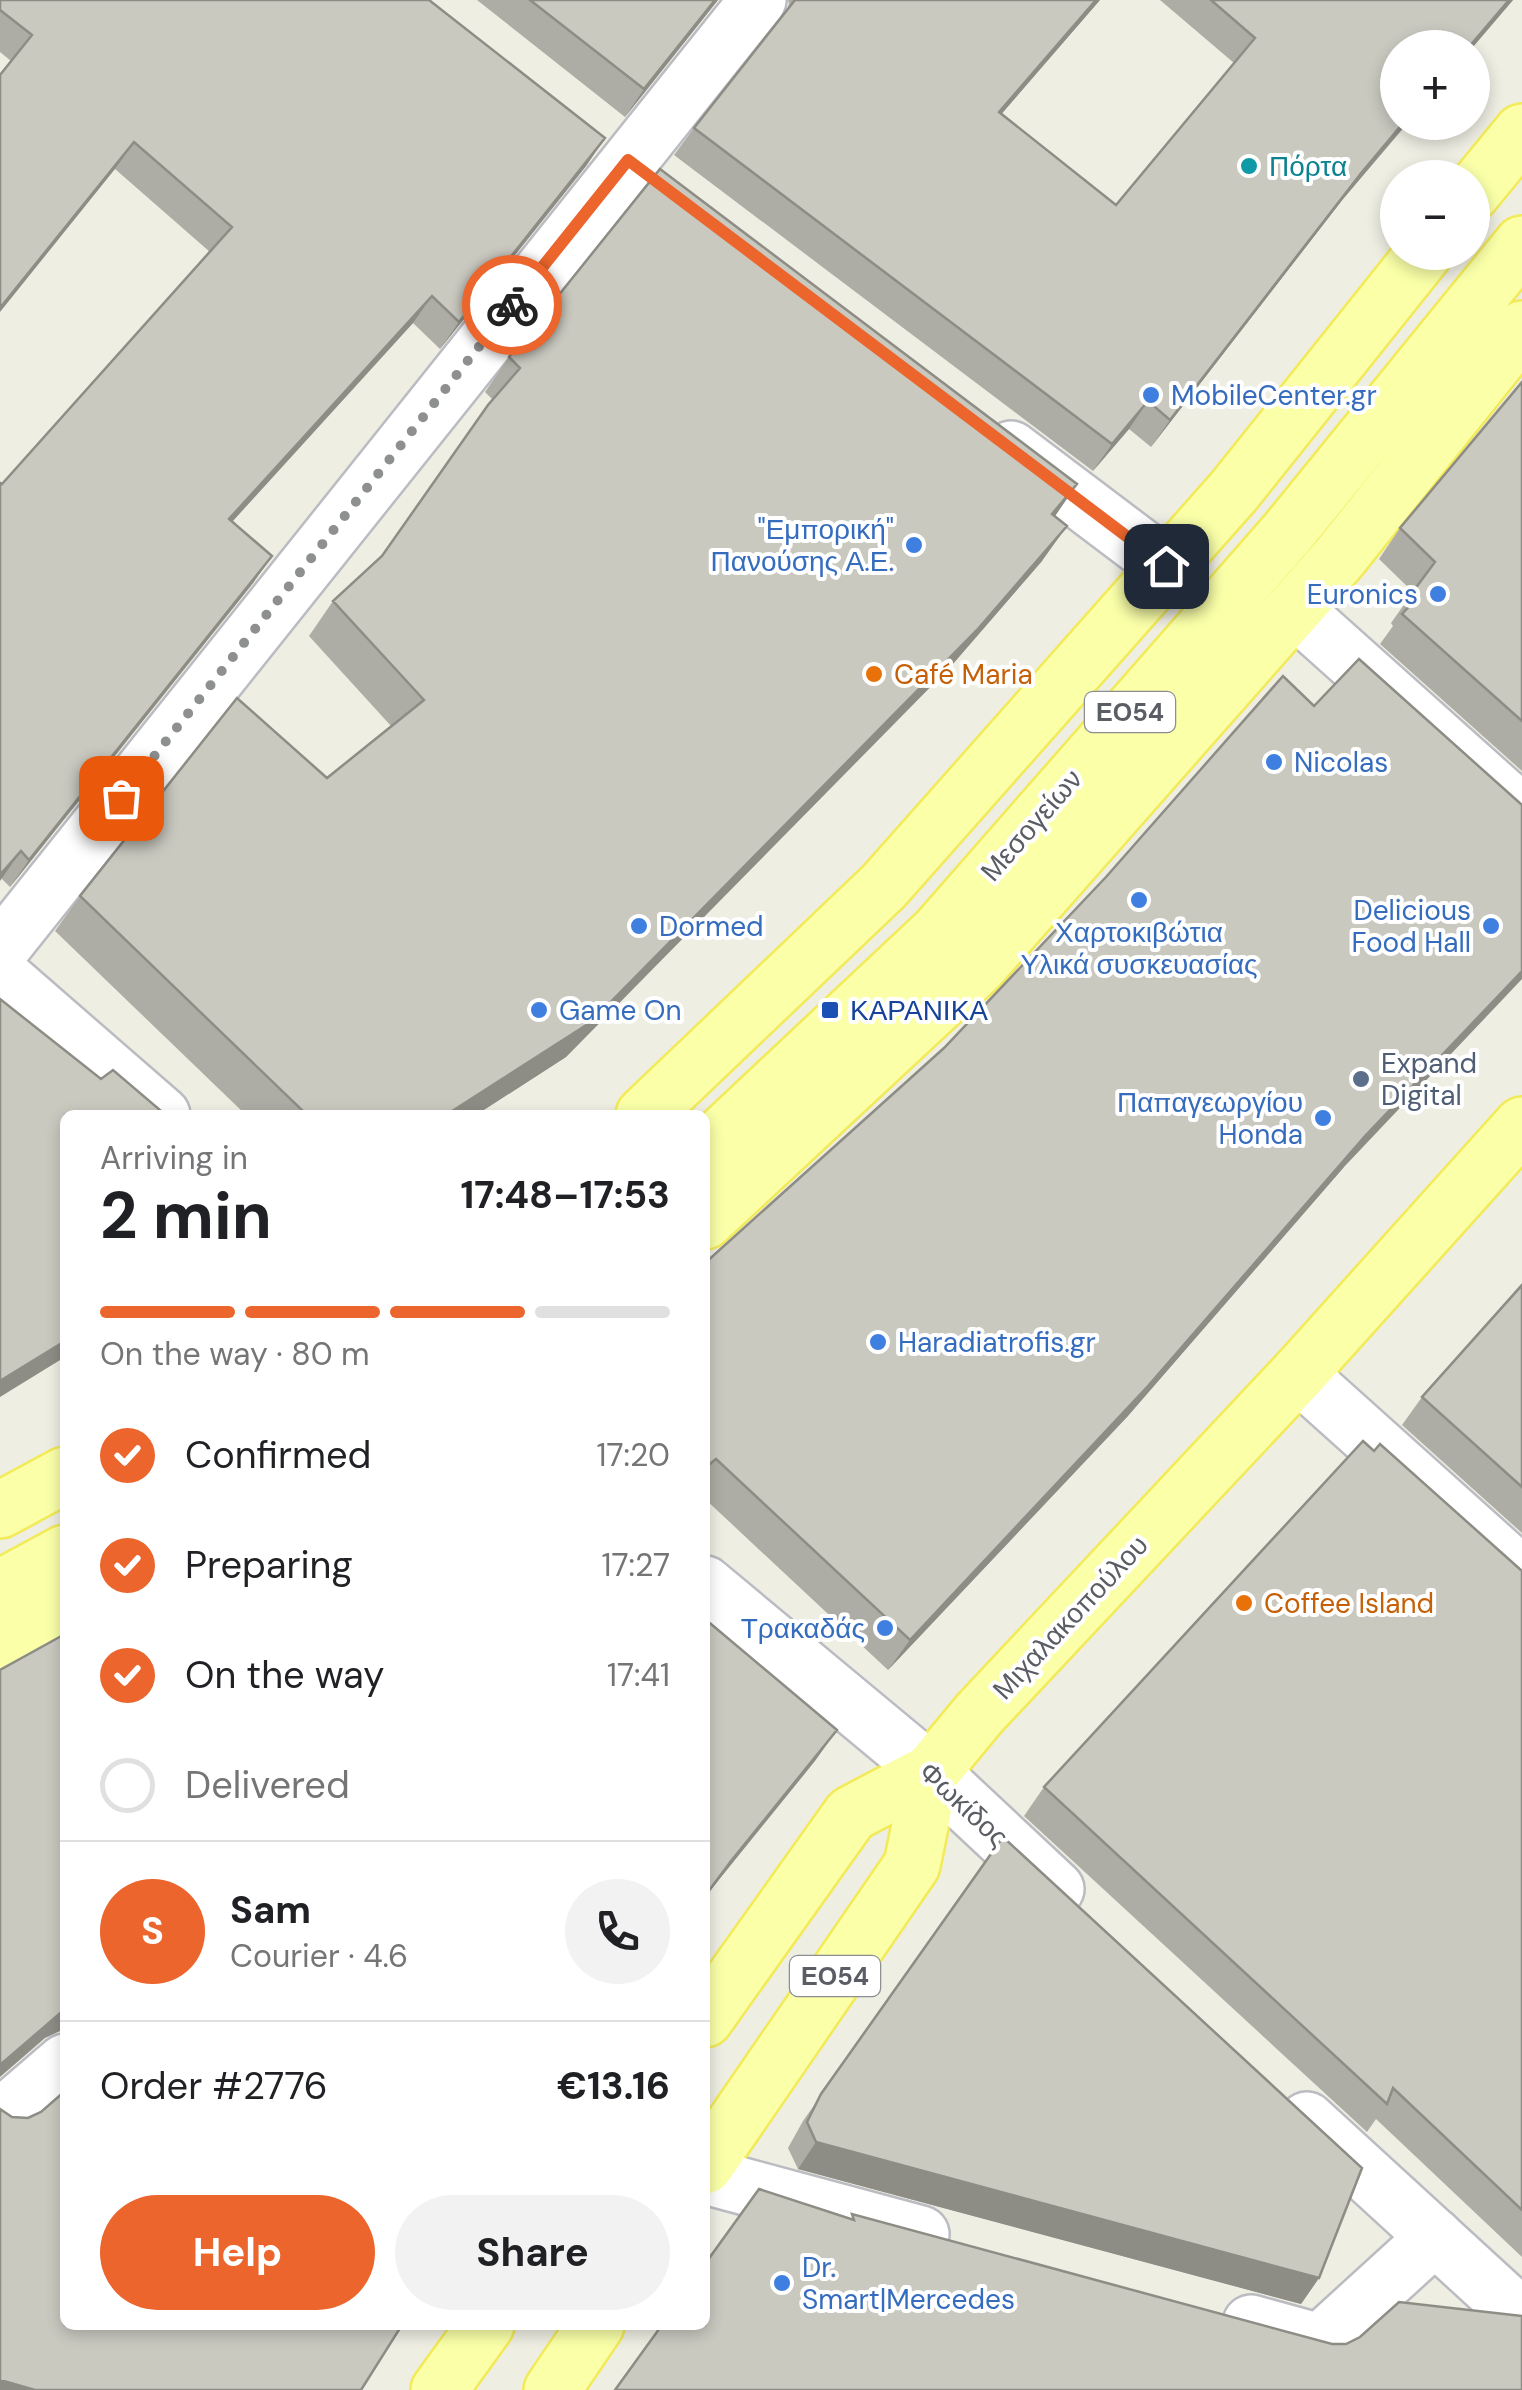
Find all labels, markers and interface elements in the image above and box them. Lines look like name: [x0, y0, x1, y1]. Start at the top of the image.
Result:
map controls: [1380, 30, 1490, 270]
button: +: [1380, 30, 1490, 140]
place label: Πόρτα: [1269, 148, 1347, 185]
marker: Πόρτα: [1238, 155, 1260, 177]
button: −: [1380, 160, 1490, 270]
courier: [462, 255, 562, 355]
icon: bike: [485, 278, 540, 333]
place label: MobileCenter.gr: [1171, 377, 1377, 414]
marker: MobileCenter.gr: [1140, 384, 1162, 406]
place label: "Εμπορική" Πανούσης Α.Ε.: [710, 511, 894, 580]
pin: [1124, 524, 1209, 609]
marker: "Εμπορική" Πανούσης Α.Ε.: [903, 534, 925, 556]
icon: home: [1139, 539, 1194, 594]
place label: Euronics: [1307, 576, 1418, 613]
marker: Euronics: [1427, 583, 1449, 605]
place label: Café Maria: [894, 656, 1033, 693]
marker: Café Maria: [863, 663, 885, 685]
road number: ΕΟ54: [1085, 692, 1175, 732]
place label: Nicolas: [1294, 744, 1388, 781]
marker: Nicolas: [1263, 751, 1285, 773]
pin: [79, 756, 164, 841]
street label: Μεσογείων: [972, 761, 1090, 889]
icon: bag: [94, 771, 149, 826]
marker: Χαρτοκιβώτια Υλικά συσκευασίας: [1128, 889, 1150, 911]
place label: Delicious Food Hall: [1352, 892, 1471, 961]
place label: Dormed: [659, 908, 764, 945]
place label: Χαρτοκιβώτια Υλικά συσκευασίας: [1020, 914, 1258, 983]
marker: Dormed: [628, 915, 650, 937]
marker: Delicious Food Hall: [1480, 915, 1502, 937]
place label: Game On: [559, 992, 682, 1029]
place label: ΚΑΡΑΝΙΚΑ: [850, 992, 988, 1029]
marker: Game On: [528, 999, 550, 1021]
marker: ΚΑΡΑΝΙΚΑ: [819, 999, 841, 1021]
place label: Expand Digital: [1381, 1045, 1477, 1114]
marker: Expand Digital: [1350, 1068, 1372, 1090]
place label: Παπαγεωργίου Honda: [1117, 1084, 1303, 1153]
marker: Παπαγεωργίου Honda: [1312, 1107, 1334, 1129]
text: Arriving in: [100, 1137, 248, 1179]
text: 17:48–17:53: [460, 1170, 670, 1220]
text: 2 min: [100, 1174, 272, 1258]
place label: Haradiatrofis.gr: [898, 1324, 1096, 1361]
marker: Haradiatrofis.gr: [867, 1331, 889, 1353]
text: On the way · 80 m: [100, 1333, 370, 1375]
icon: check: [100, 1428, 155, 1483]
text: Confirmed: [185, 1430, 371, 1480]
text: 17:20: [596, 1434, 670, 1476]
street label: Μιχαλακοπούλου: [985, 1527, 1156, 1708]
icon: check: [100, 1538, 155, 1593]
text: Preparing: [185, 1540, 353, 1590]
text: 17:27: [601, 1544, 670, 1586]
place label: Coffee Island: [1264, 1585, 1434, 1622]
marker: Coffee Island: [1233, 1592, 1255, 1614]
place label: Τρακαδάς: [741, 1610, 865, 1647]
marker: Τρακαδάς: [874, 1617, 896, 1639]
icon: check: [100, 1648, 155, 1703]
text: On the way: [185, 1650, 384, 1700]
text: 17:41: [607, 1654, 670, 1696]
street label: Φωκίδος: [911, 1754, 1016, 1855]
text: Delivered: [185, 1760, 350, 1810]
button: phone: [565, 1879, 670, 1984]
text: Sam: [230, 1885, 311, 1935]
text: S: [141, 1906, 164, 1956]
text: Courier · 4.6: [230, 1935, 408, 1977]
road number: ΕΟ54: [790, 1956, 880, 1996]
text: Order #2776: [100, 2061, 328, 2111]
text: €13.16: [557, 2061, 670, 2111]
button: Help: [100, 2195, 375, 2310]
button: Share: [395, 2195, 670, 2310]
place label: Dr. Smart|Mercedes: [802, 2249, 1015, 2318]
marker: Dr. Smart|Mercedes: [771, 2272, 793, 2294]

